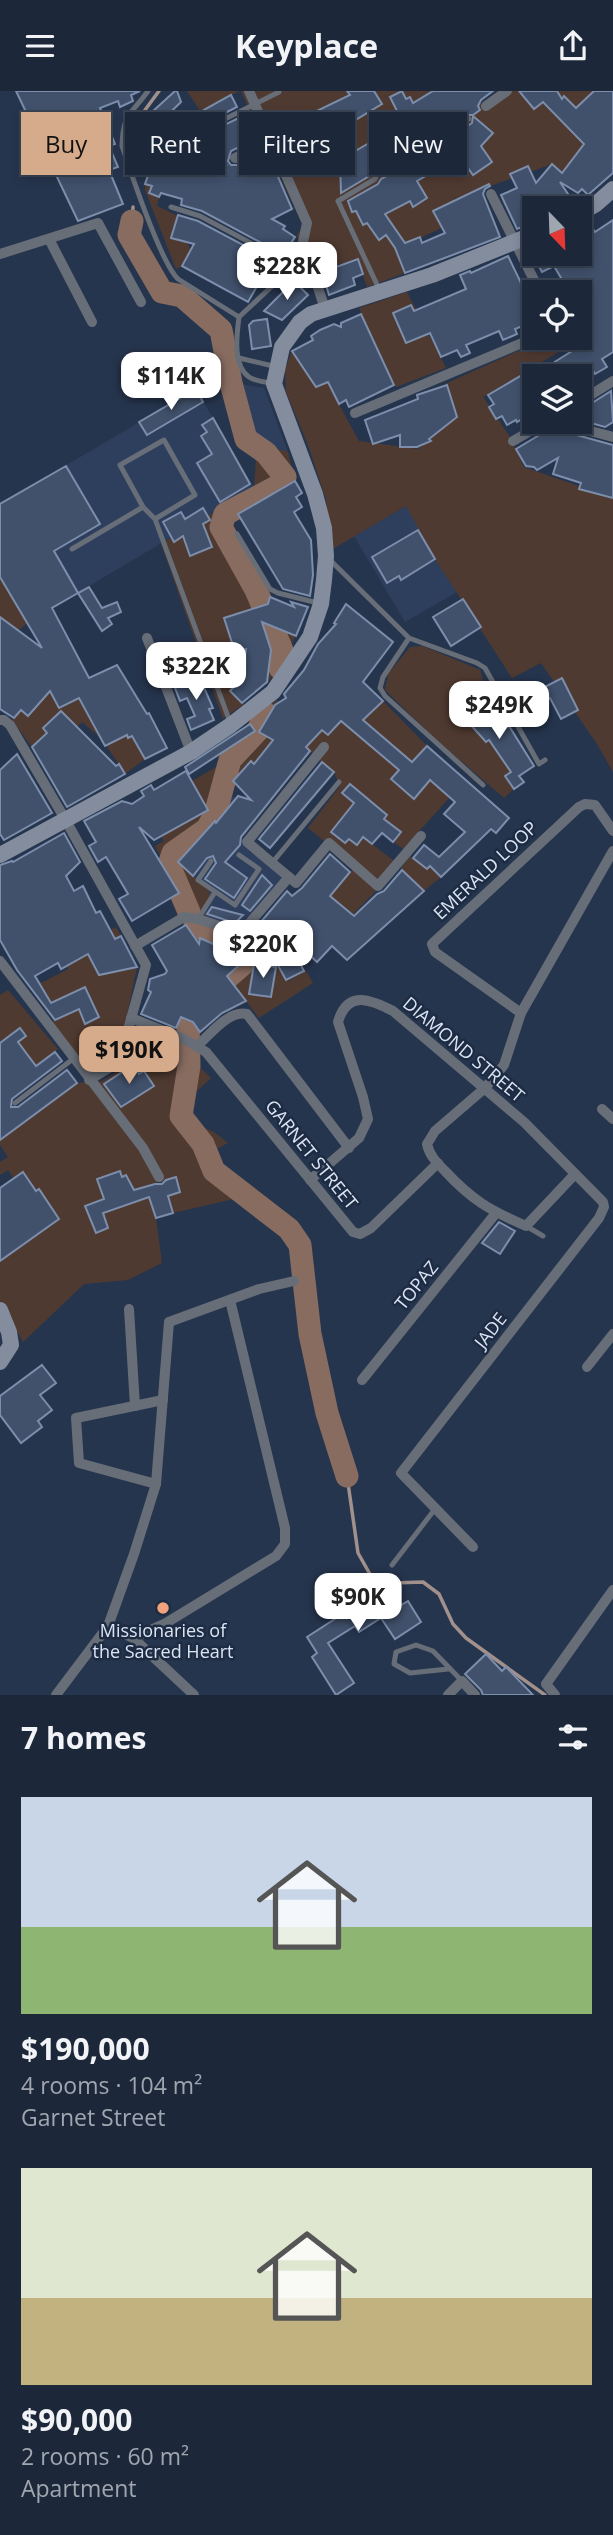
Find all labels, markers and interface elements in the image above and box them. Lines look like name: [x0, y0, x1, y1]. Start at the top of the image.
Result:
text: Keyplace: [235, 24, 378, 67]
icon: menu: [21, 27, 59, 65]
icon: share: [554, 27, 592, 65]
chip: Buy: [21, 112, 111, 175]
chip: Rent: [125, 112, 225, 175]
chip: Filters: [239, 112, 355, 175]
chip: New: [369, 112, 467, 175]
north arrow: [522, 196, 592, 266]
map controls: [522, 196, 592, 434]
pin: $228K: [238, 243, 336, 302]
text: $228K: [253, 249, 321, 281]
button: locate: [522, 280, 592, 350]
pin: $114K: [122, 353, 220, 412]
text: $114K: [137, 359, 205, 391]
button: layers: [522, 364, 592, 434]
pin: $322K: [147, 643, 245, 702]
text: $322K: [162, 649, 230, 681]
pin: $249K: [450, 681, 548, 741]
text: $249K: [465, 688, 533, 720]
street label: EMERALD LOOP: [428, 816, 542, 924]
pin: $220K: [214, 921, 312, 980]
text: $220K: [229, 927, 297, 959]
street label: DIAMOND STREET: [398, 991, 530, 1107]
pin: $190K: [80, 1027, 178, 1086]
text: $190K: [95, 1033, 163, 1065]
street label: GARNET STREET: [260, 1094, 364, 1214]
street label: TOPAZ: [389, 1256, 443, 1314]
street label: JADE: [467, 1307, 512, 1354]
pin: $90K: [317, 1573, 399, 1633]
text: $90K: [331, 1580, 385, 1612]
marker: Missionaries of the Sacred Heart: [155, 1600, 171, 1616]
place label: Missionaries of the Sacred Heart: [92, 1618, 234, 1663]
text: 7 homes: [21, 1717, 146, 1758]
icon: filters: [554, 1718, 592, 1756]
icon: home: [244, 1842, 370, 1968]
text: $190,000: [21, 2028, 150, 2069]
text: 4 rooms · 104 m²: [21, 2069, 202, 2101]
text: Garnet Street: [21, 2101, 165, 2133]
icon: home: [244, 2213, 370, 2339]
text: $90,000: [21, 2399, 132, 2440]
text: 2 rooms · 60 m²: [21, 2440, 189, 2472]
text: Apartment: [21, 2472, 137, 2504]

